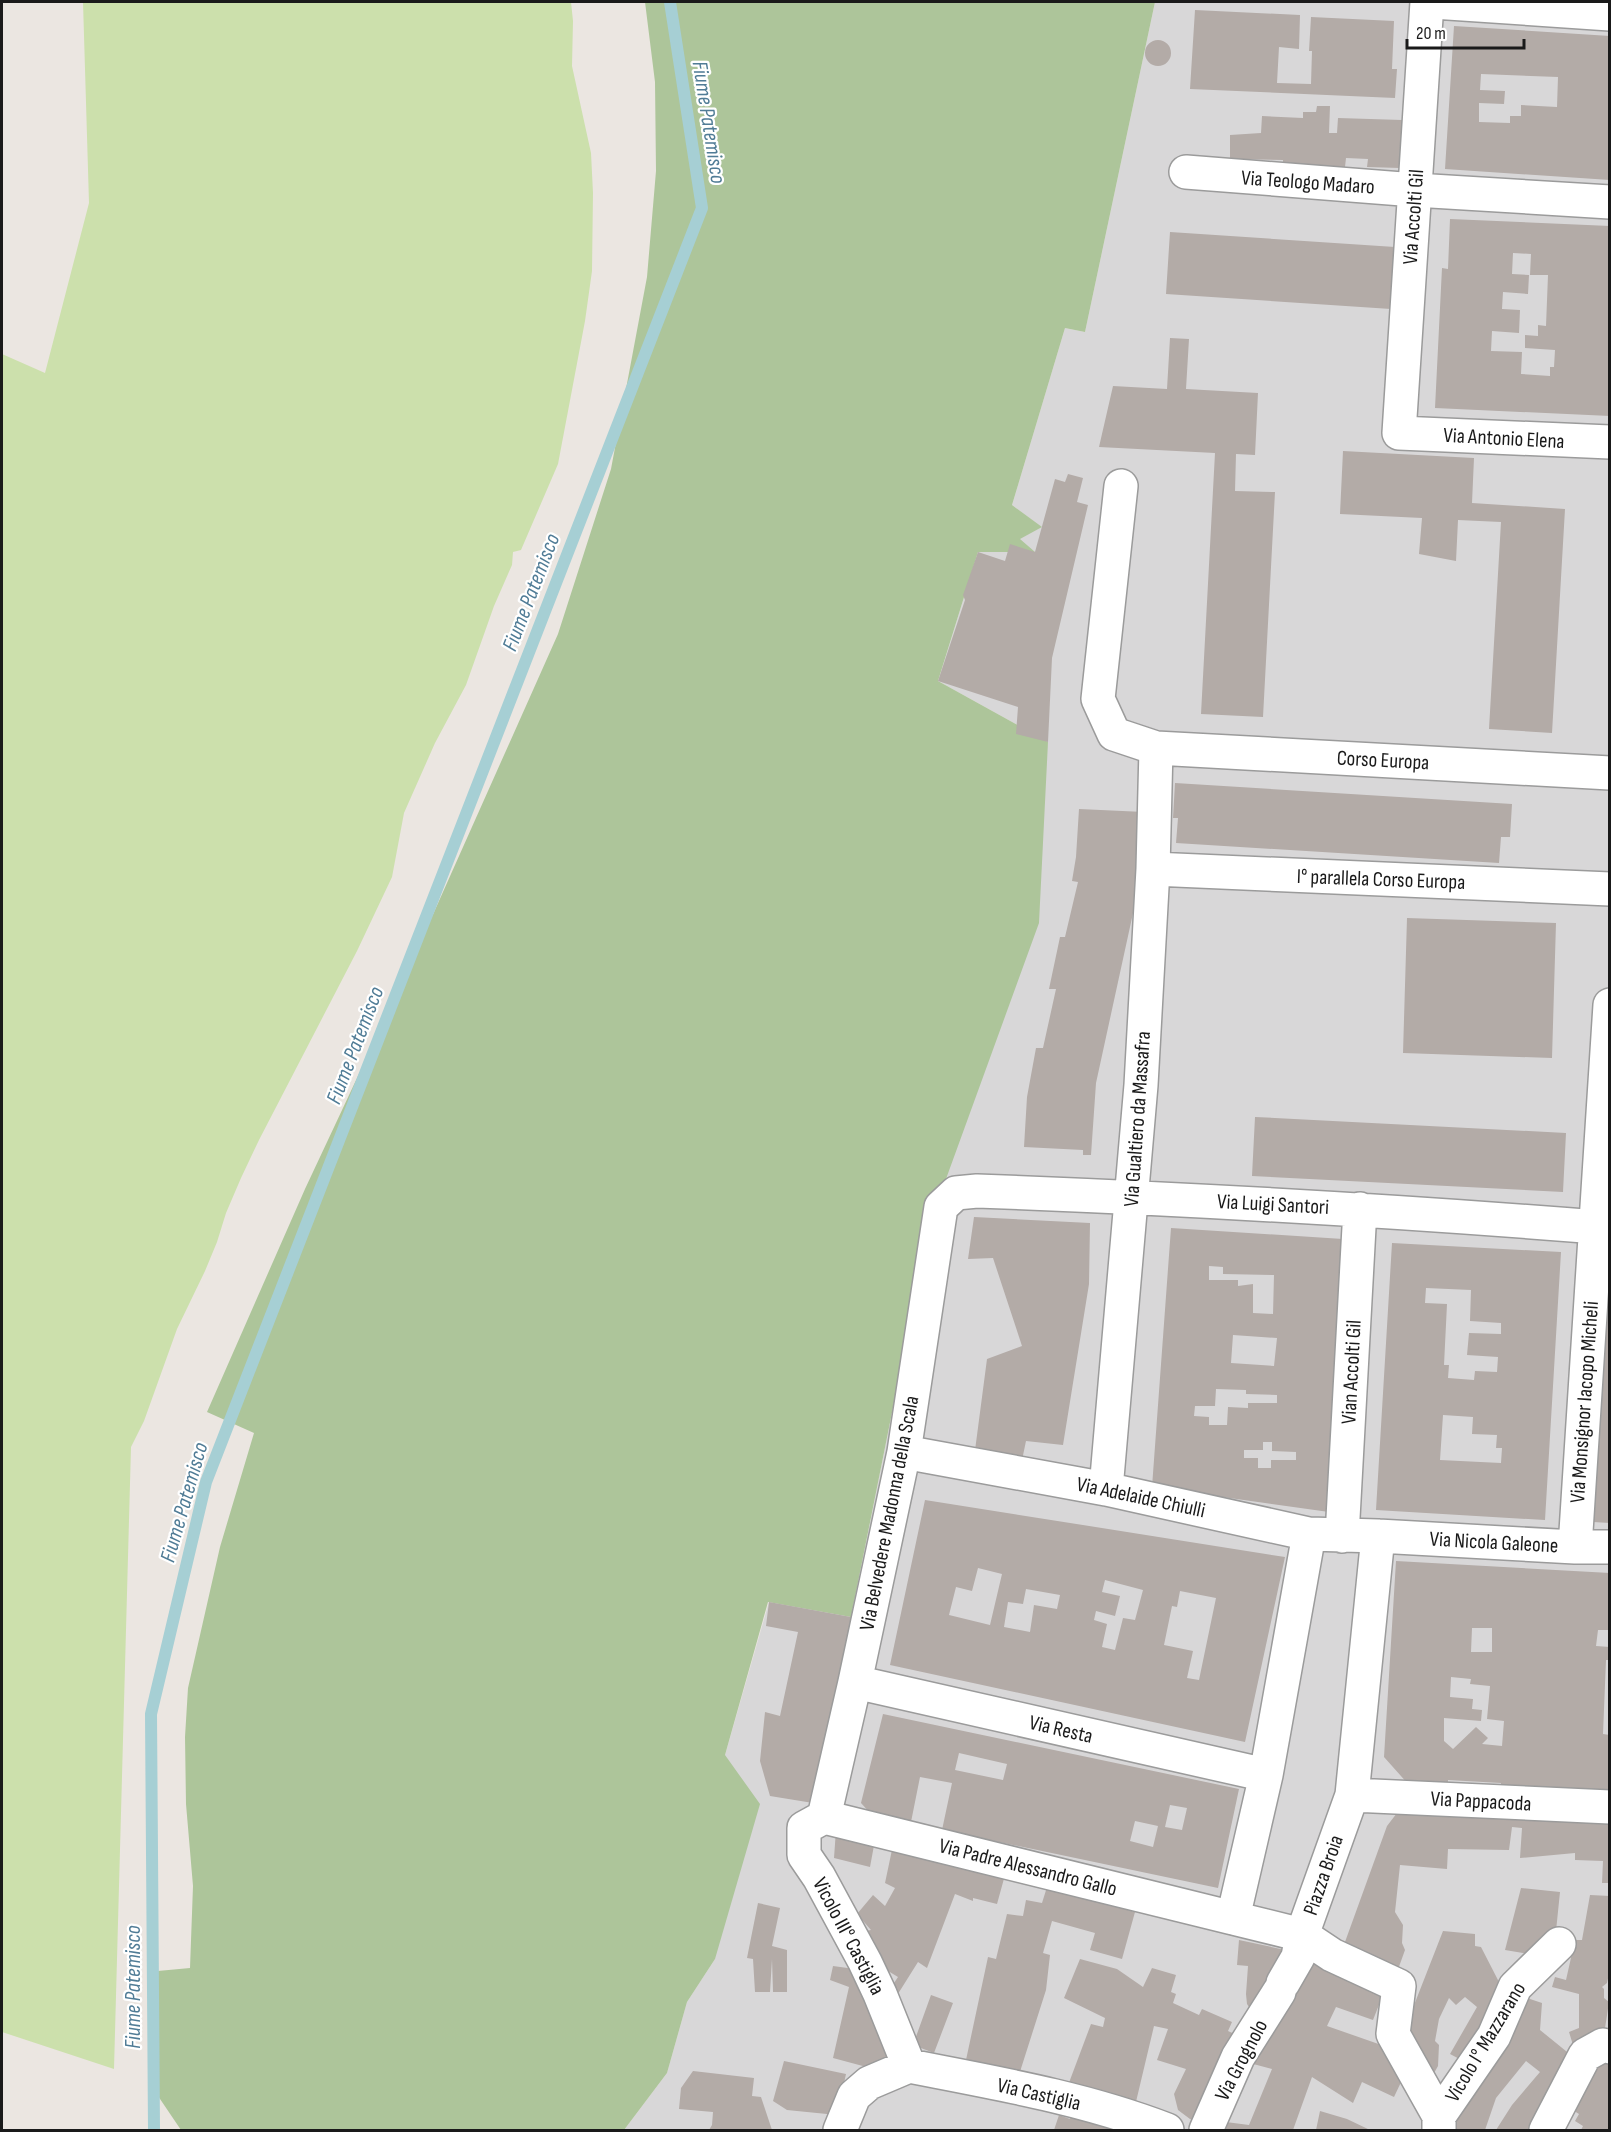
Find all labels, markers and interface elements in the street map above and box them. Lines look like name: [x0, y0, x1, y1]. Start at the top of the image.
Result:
scale bar: [1407, 12, 1524, 50]
text: 20 m: [1416, 23, 1446, 44]
water label: Fiume Patemisco: [686, 59, 732, 185]
street label: Via Teologo Madaro: [1240, 165, 1376, 200]
street label: Via Accolti Gil: [1398, 169, 1429, 265]
street label: Via Antonio Elena: [1443, 423, 1565, 454]
water label: Fiume Patemisco: [497, 530, 566, 655]
street label: Corso Europa: [1336, 746, 1430, 775]
street label: I° parallela Corso Europa: [1296, 864, 1466, 895]
water label: Fiume Patemisco: [321, 983, 390, 1108]
street label: Via Gualtiero da Massafra: [1119, 1030, 1156, 1208]
street label: Via Luigi Santori: [1216, 1189, 1330, 1220]
street label: Via Monsignor Iacopo Micheli: [1565, 1300, 1604, 1504]
street label: Vian Accolti Gil: [1336, 1319, 1367, 1425]
street label: Via Belvedere Madonna della Scala: [854, 1394, 925, 1633]
water label: Fiume Patemisco: [154, 1439, 214, 1565]
street label: Via Adelaide Chiulli: [1074, 1472, 1208, 1523]
street label: Via Nicola Galeone: [1429, 1527, 1559, 1558]
street label: Via Resta: [1027, 1710, 1095, 1749]
street label: Via Pappacoda: [1430, 1786, 1532, 1817]
street label: Piazza Broia: [1298, 1832, 1349, 1919]
street label: Via Padre Alessandro Gallo: [936, 1833, 1120, 1902]
street label: Vicolo III° Castiglia: [807, 1873, 890, 1999]
water label: Fiume Patemisco: [120, 1925, 147, 2049]
street label: Vicolo I° Mazzarano: [1440, 1978, 1531, 2107]
street label: Via Grognolo: [1210, 2015, 1273, 2105]
street label: Via Castiglia: [995, 2073, 1083, 2116]

